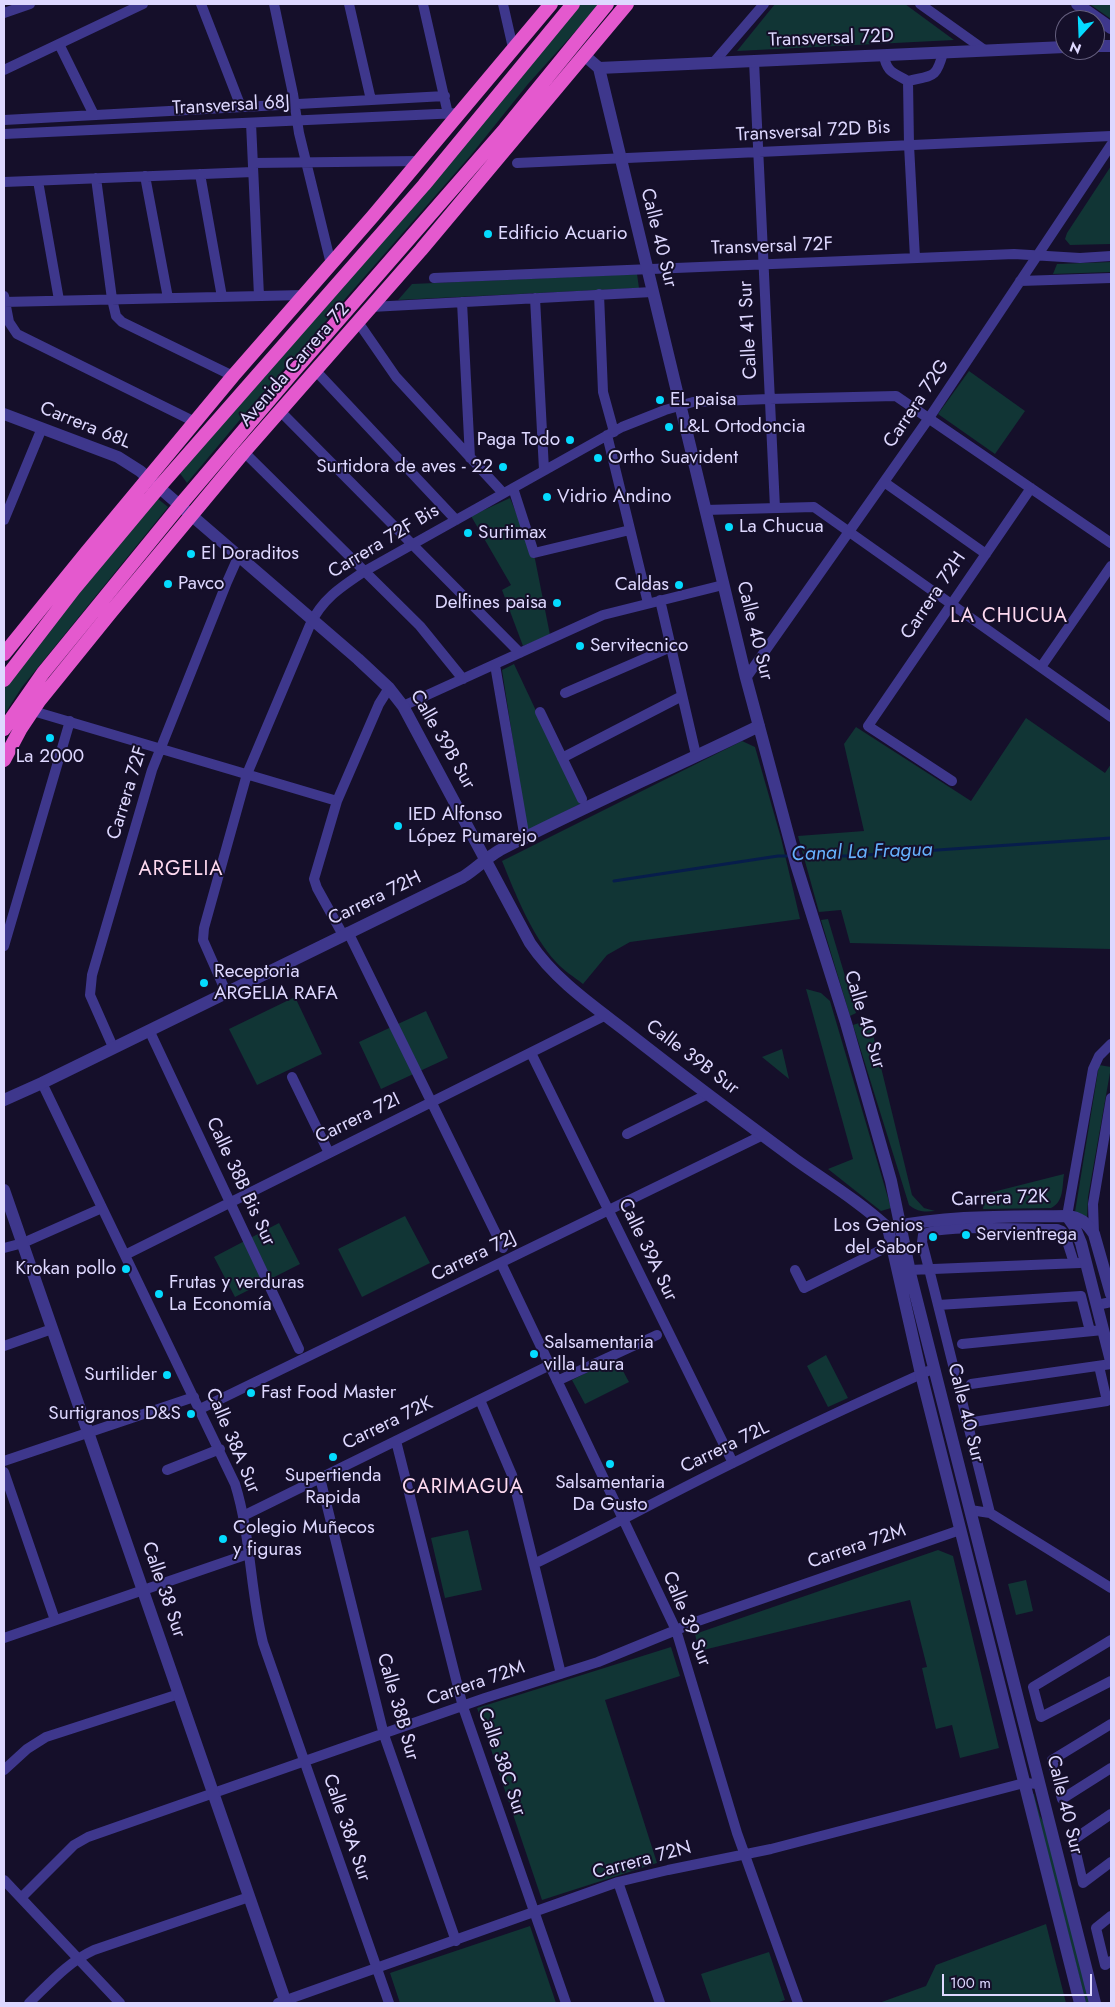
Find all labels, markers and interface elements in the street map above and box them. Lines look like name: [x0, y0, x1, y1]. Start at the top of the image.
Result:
north arrow: [1055, 10, 1105, 60]
street label: Transversal 72D: [768, 25, 894, 53]
text: N: [1067, 37, 1084, 59]
street label: Transversal 68J: [172, 92, 290, 120]
street label: Transversal 72D Bis: [735, 117, 891, 147]
street label: Calle 40 Sur: [635, 186, 681, 290]
place label: Edificio Acuario: [498, 223, 627, 245]
marker: Edificio Acuario: [482, 228, 494, 240]
street label: Transversal 72F: [711, 233, 833, 261]
street label: Calle 41 Sur: [735, 280, 763, 380]
street label: Avenida Carrera 72: [235, 298, 355, 432]
street label: Carrera 72G: [879, 356, 955, 452]
place label: EL paisa: [670, 389, 736, 411]
marker: EL paisa: [654, 394, 666, 406]
street label: Carrera 68L: [36, 397, 134, 455]
place label: L&L Ortodoncia: [679, 416, 805, 438]
marker: L&L Ortodoncia: [663, 421, 675, 433]
place label: Paga Todo: [477, 429, 560, 451]
marker: Paga Todo: [564, 434, 576, 446]
place label: Ortho Suavident: [608, 447, 738, 469]
marker: Ortho Suavident: [592, 452, 604, 464]
place label: Surtidora de aves - 22: [316, 456, 493, 478]
marker: Surtidora de aves - 22: [497, 461, 509, 473]
place label: Vidrio Andino: [557, 486, 671, 508]
marker: Vidrio Andino: [541, 491, 553, 503]
street label: Carrera 72F Bis: [324, 500, 444, 584]
place label: La Chucua: [739, 516, 824, 538]
marker: La Chucua: [723, 521, 735, 533]
place label: Surtimax: [478, 522, 546, 544]
marker: Surtimax: [462, 527, 474, 539]
place label: El Doraditos: [201, 543, 299, 565]
marker: El Doraditos: [185, 548, 197, 560]
street label: Carrera 72H: [896, 548, 972, 644]
place label: Pavco: [178, 573, 224, 595]
place label: Caldas: [615, 574, 669, 596]
marker: Pavco: [162, 578, 174, 590]
marker: Caldas: [673, 579, 685, 591]
street label: Calle 40 Sur: [731, 579, 777, 683]
place label: Delfines paisa: [435, 592, 547, 614]
marker: Delfines paisa: [551, 597, 563, 609]
district label: LA CHUCUA: [949, 605, 1069, 629]
place label: Servitecnico: [590, 635, 688, 657]
marker: Servitecnico: [574, 640, 586, 652]
street label: Calle 39B Sur: [404, 686, 480, 794]
marker: La 2000: [44, 732, 56, 744]
street label: Carrera 72F: [103, 744, 153, 842]
place label: La 2000: [16, 746, 84, 768]
place label: IED Alfonso López Pumarejo: [408, 804, 537, 848]
marker: IED Alfonso López Pumarejo: [392, 820, 404, 832]
water label: Canal La Fragua: [791, 839, 933, 867]
district label: ARGELIA: [138, 858, 224, 882]
street label: Carrera 72H: [325, 867, 425, 931]
place label: Receptoria ARGELIA RAFA: [214, 961, 338, 1005]
street label: Calle 40 Sur: [838, 968, 890, 1072]
marker: Receptoria ARGELIA RAFA: [198, 977, 210, 989]
street label: Calle 39B Sur: [641, 1016, 743, 1100]
street label: Carrera 72I: [312, 1089, 404, 1149]
street label: Calle 38B Bis Sur: [200, 1114, 280, 1250]
street label: Carrera 72K: [951, 1186, 1049, 1212]
street label: Calle 39A Sur: [612, 1195, 682, 1305]
place label: Los Genios del Sabor: [833, 1215, 923, 1259]
place label: Servientrega: [976, 1224, 1077, 1246]
street label: Carrera 72J: [428, 1227, 520, 1287]
marker: Servientrega: [960, 1229, 972, 1241]
marker: Los Genios del Sabor: [927, 1231, 939, 1243]
place label: Krokan pollo: [15, 1258, 116, 1280]
marker: Krokan pollo: [120, 1263, 132, 1275]
place label: Frutas y verduras La Economía: [169, 1272, 304, 1316]
marker: Frutas y verduras La Economía: [153, 1288, 165, 1300]
place label: Salsamentaria villa Laura: [544, 1332, 654, 1376]
marker: Salsamentaria villa Laura: [528, 1348, 540, 1360]
street label: Calle 40 Sur: [942, 1361, 988, 1465]
place label: Surtilider: [84, 1364, 157, 1386]
marker: Surtilider: [161, 1369, 173, 1381]
place label: Fast Food Master: [261, 1382, 396, 1404]
street label: Calle 38A Sur: [200, 1385, 264, 1497]
marker: Fast Food Master: [245, 1387, 257, 1399]
street label: Carrera 72K: [339, 1392, 437, 1456]
place label: Surtigranos D&S: [48, 1403, 181, 1425]
marker: Surtigranos D&S: [185, 1408, 197, 1420]
street label: Carrera 72L: [677, 1417, 773, 1479]
marker: Supertienda Rapida: [327, 1451, 339, 1463]
marker: Salsamentaria Da Gusto: [604, 1458, 616, 1470]
place label: Supertienda Rapida: [285, 1465, 381, 1509]
place label: Salsamentaria Da Gusto: [555, 1472, 665, 1516]
district label: CARIMAGUA: [401, 1476, 525, 1500]
place label: Colegio Muñecos y figuras: [233, 1517, 375, 1561]
street label: Carrera 72M: [805, 1520, 909, 1574]
marker: Colegio Muñecos y figuras: [217, 1533, 229, 1545]
street label: Calle 38 Sur: [136, 1539, 190, 1641]
street label: Calle 39 Sur: [657, 1568, 715, 1670]
street label: Calle 38B Sur: [371, 1651, 423, 1763]
street label: Carrera 72M: [424, 1657, 528, 1711]
street label: Calle 38C Sur: [472, 1705, 530, 1819]
street label: Calle 40 Sur: [1041, 1753, 1087, 1857]
street label: Calle 38A Sur: [317, 1771, 375, 1885]
street label: Carrera 72N: [590, 1837, 694, 1885]
scale bar: [945, 1964, 1095, 1996]
text: 100 m: [950, 1972, 991, 1994]

